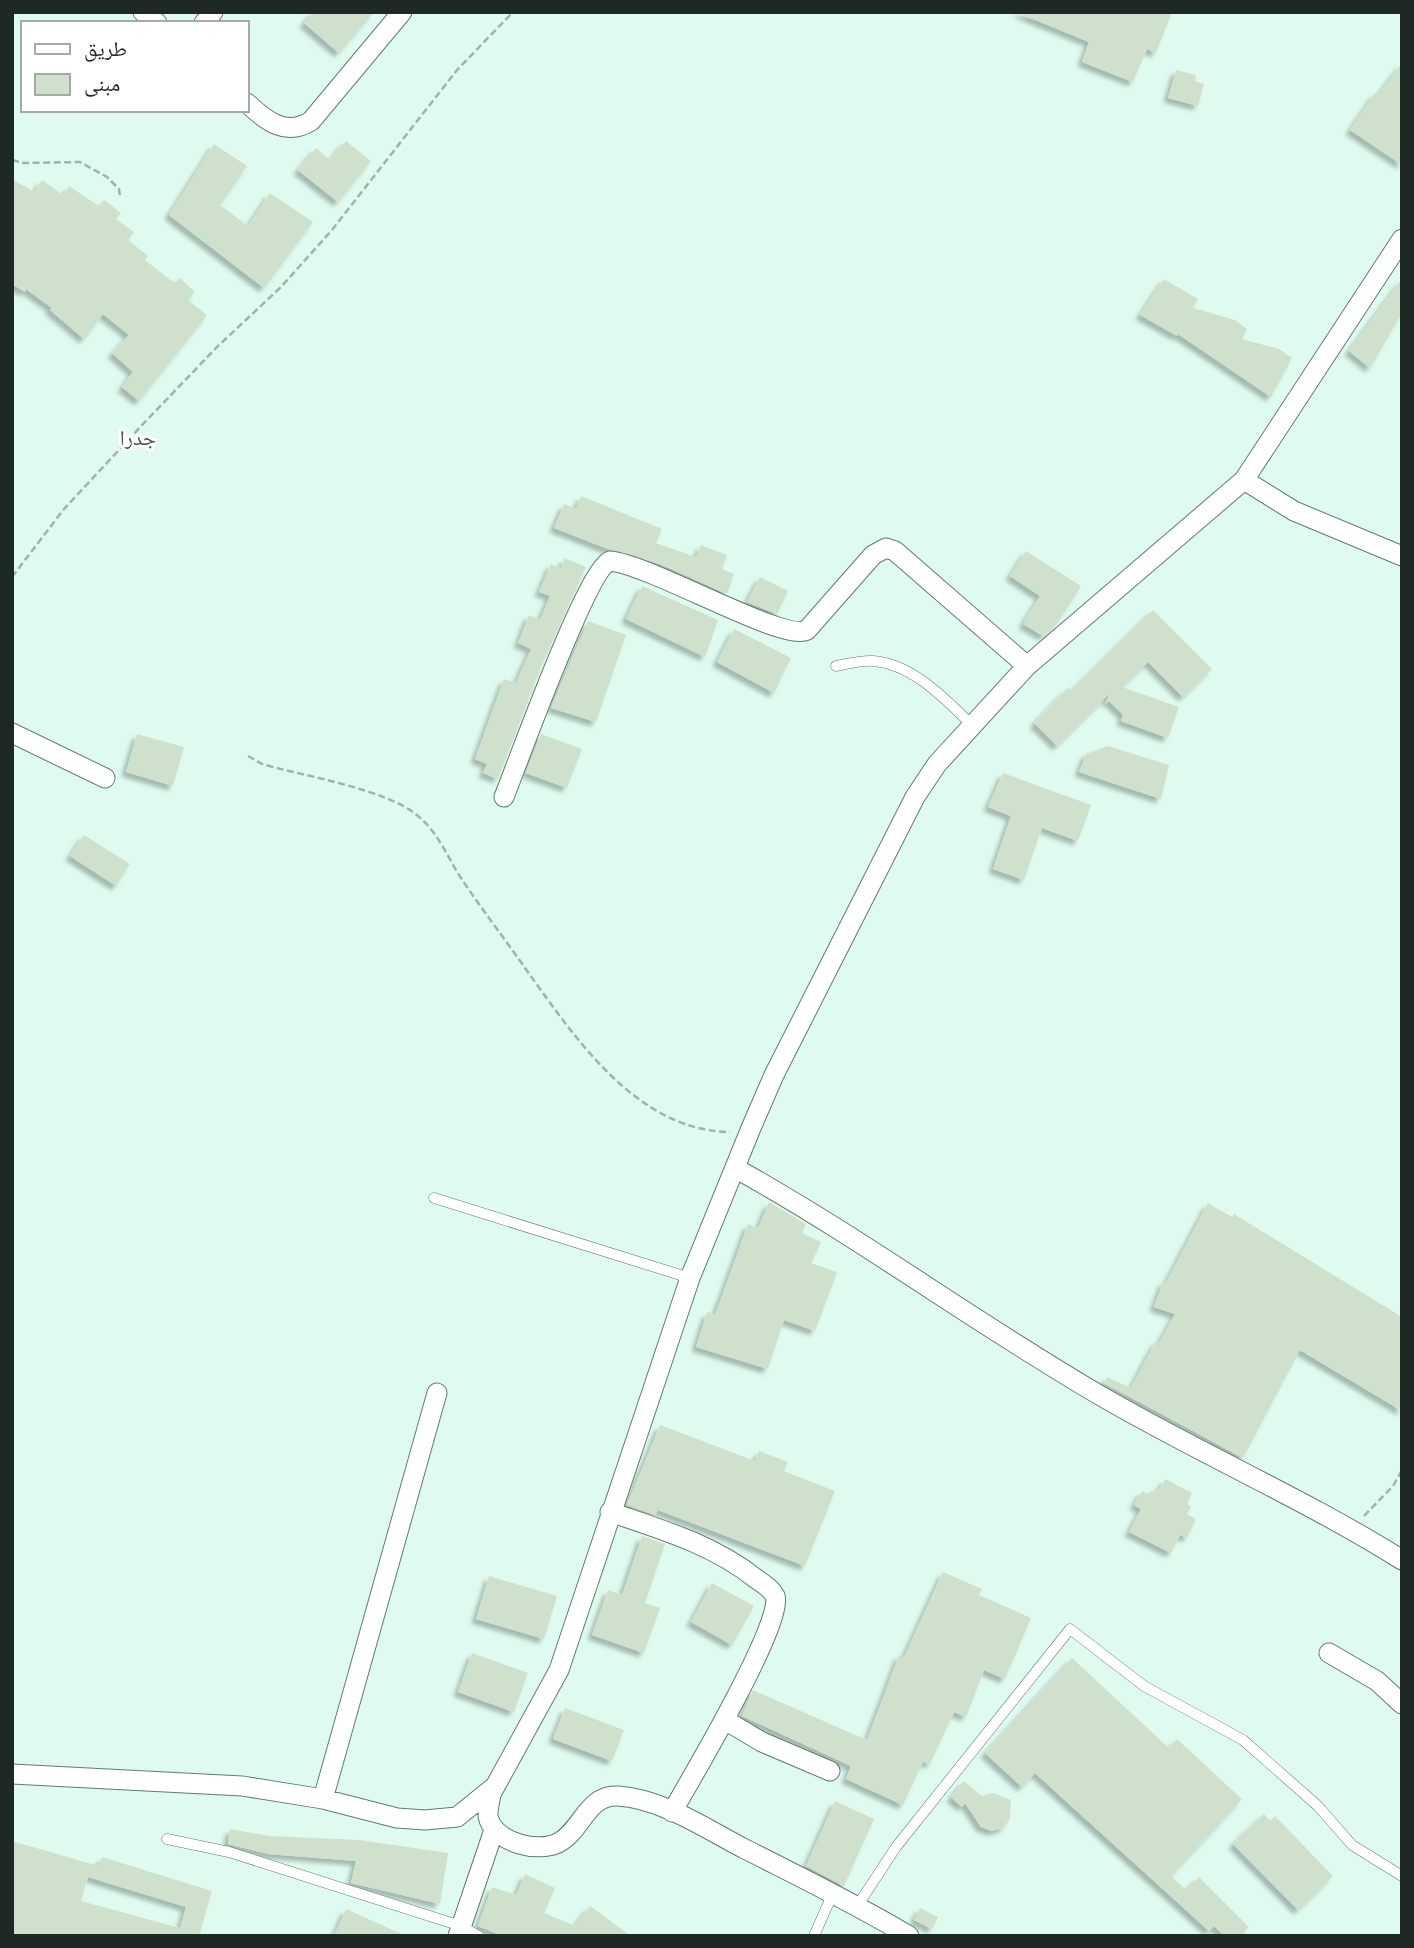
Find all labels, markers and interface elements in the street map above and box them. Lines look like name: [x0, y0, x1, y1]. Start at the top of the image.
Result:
legend: [21, 21, 248, 112]
text: طريق: [84, 35, 127, 62]
text: مبنى: [84, 70, 120, 97]
district label: جدرا: [120, 424, 156, 449]

